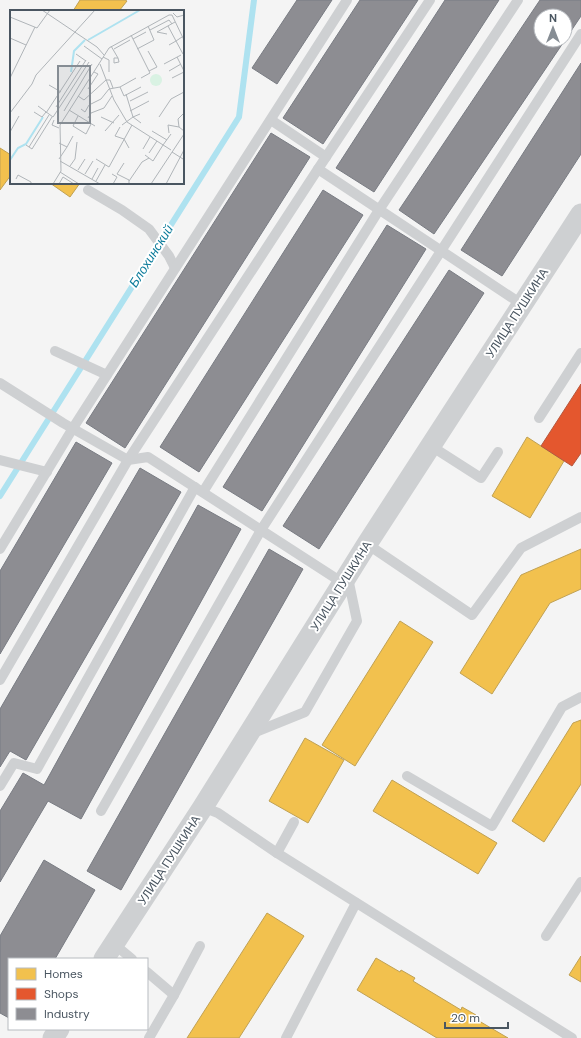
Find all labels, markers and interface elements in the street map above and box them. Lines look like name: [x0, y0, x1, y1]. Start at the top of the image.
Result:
north arrow: [533, 8, 573, 48]
inset map: [10, 10, 184, 184]
text: N: [549, 11, 557, 25]
water label: Блохинский: [125, 222, 177, 290]
street label: УЛИЦА ПУШКИНА: [482, 265, 552, 361]
street label: УЛИЦА ПУШКИНА: [307, 538, 375, 634]
street label: УЛИЦА ПУШКИНА: [134, 812, 204, 908]
legend: [8, 958, 148, 1030]
text: Homes: [44, 966, 83, 982]
text: Shops: [44, 986, 79, 1002]
scale bar: [445, 1004, 508, 1030]
text: Industry: [44, 1006, 90, 1022]
text: 20 m: [451, 1010, 480, 1026]

